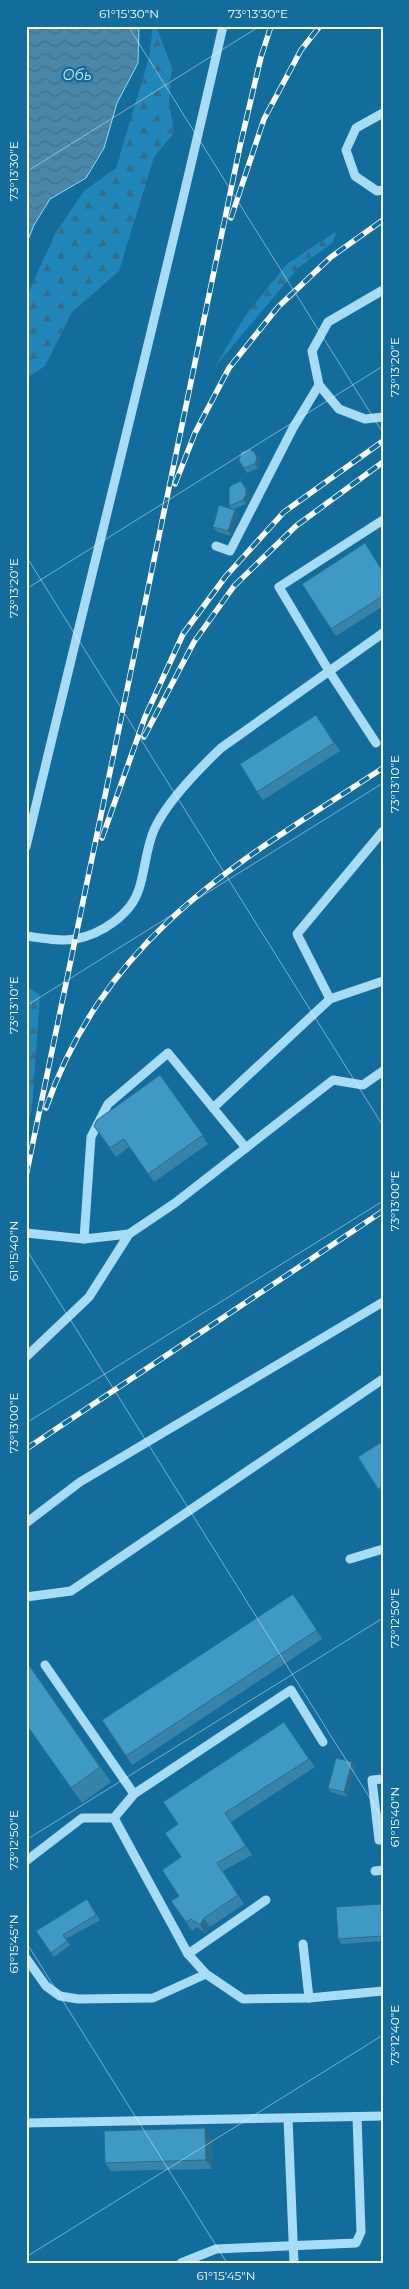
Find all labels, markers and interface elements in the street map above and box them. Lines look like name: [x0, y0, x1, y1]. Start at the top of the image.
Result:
text: 61°15'30"N: [99, 6, 159, 21]
text: 73°13'30"E: [228, 6, 288, 21]
water label: Обь: [62, 66, 92, 84]
text: 73°13'30"E: [6, 141, 21, 201]
text: 73°13'20"E: [387, 337, 402, 397]
text: 73°13'20"E: [6, 558, 21, 618]
text: 73°13'10"E: [387, 755, 402, 813]
text: 73°13'10"E: [6, 976, 21, 1034]
text: 73°13'00"E: [387, 1170, 402, 1232]
text: 61°15'40"N: [6, 1221, 21, 1281]
text: 73°13'00"E: [6, 1392, 21, 1454]
text: 73°12'50"E: [387, 1588, 402, 1648]
text: 61°15'40"N: [387, 1787, 402, 1847]
text: 73°12'50"E: [6, 1810, 21, 1870]
text: 61°15'45"N: [6, 1914, 21, 1974]
text: 73°12'40"E: [387, 2005, 402, 2065]
text: 61°15'45"N: [196, 2268, 256, 2283]

